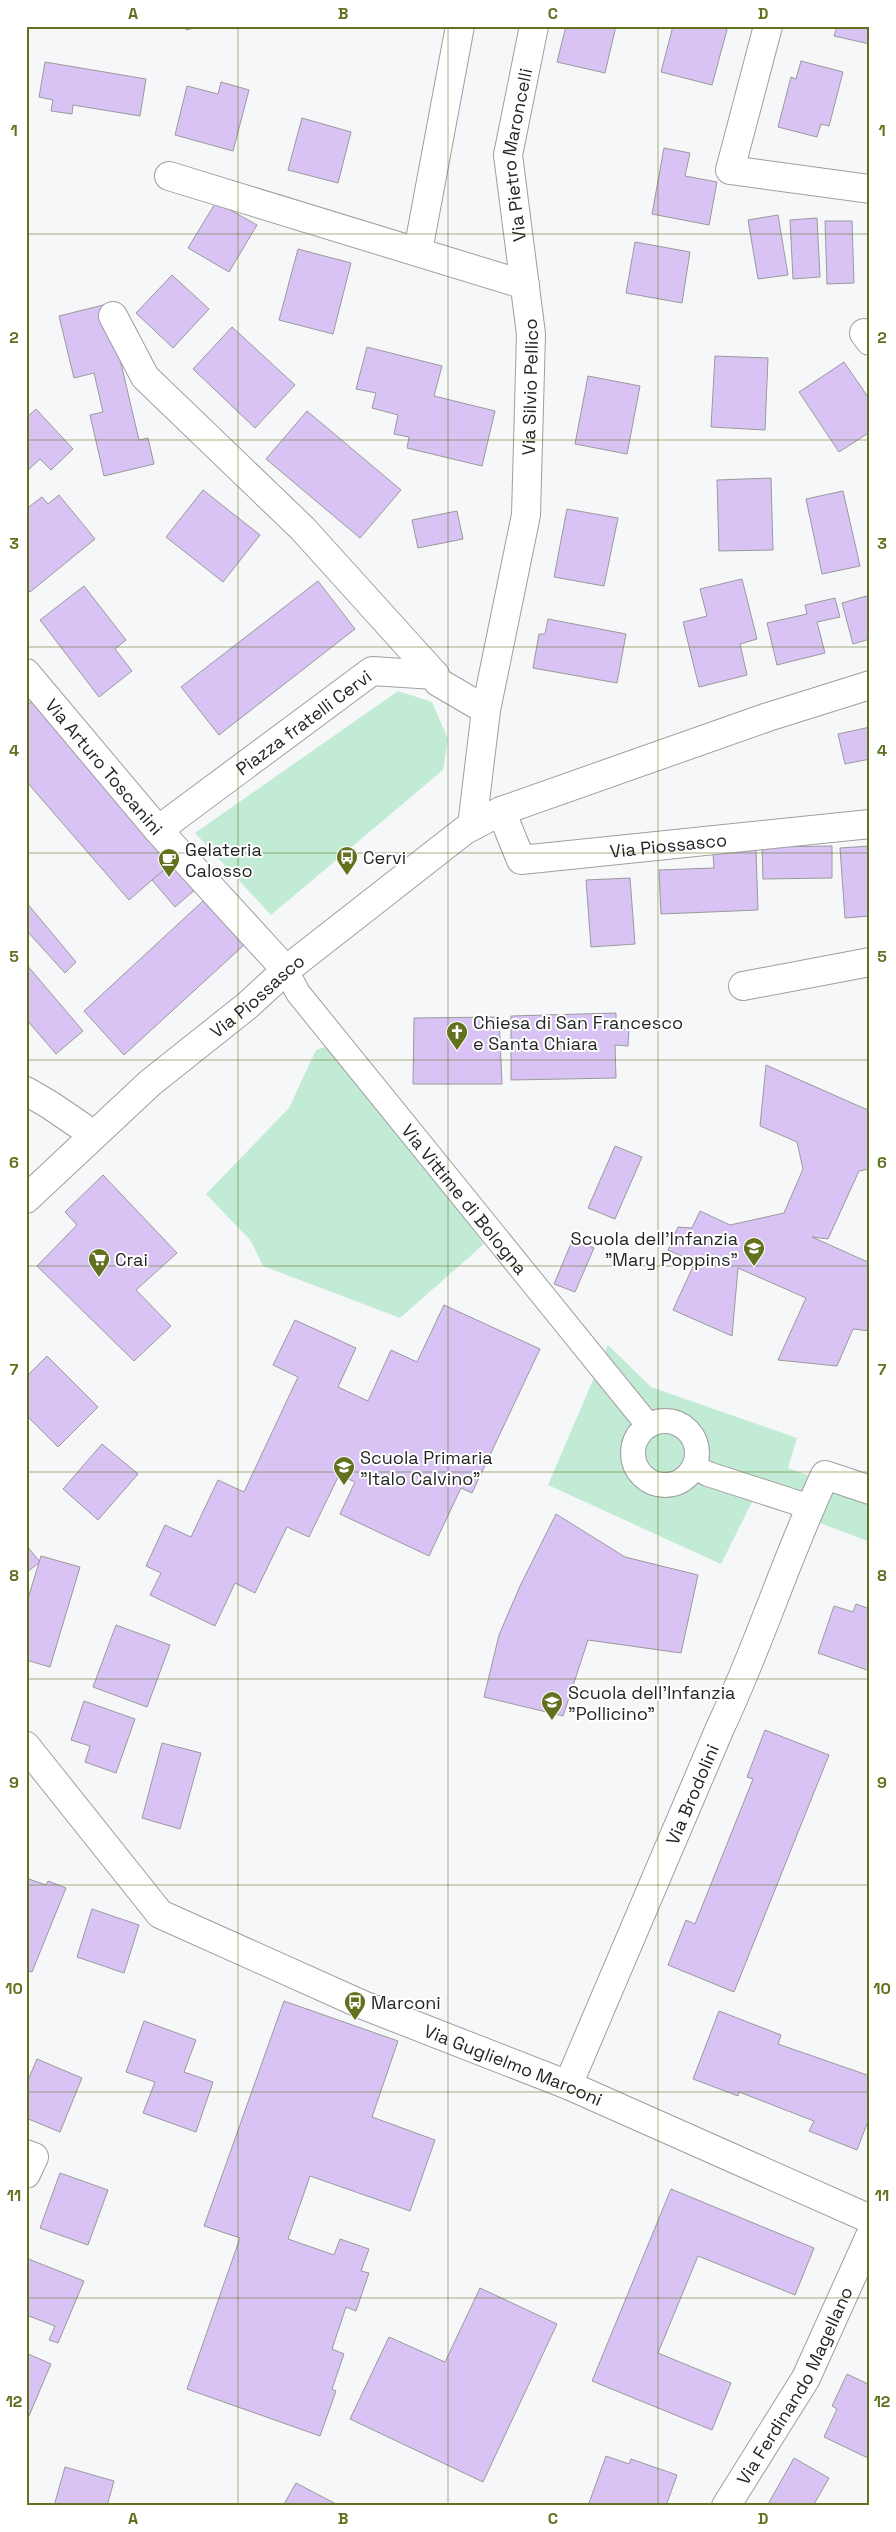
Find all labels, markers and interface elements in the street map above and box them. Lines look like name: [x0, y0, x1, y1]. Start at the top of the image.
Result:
text: A: [128, 3, 138, 24]
text: B: [338, 3, 348, 24]
text: C: [548, 3, 558, 24]
text: D: [758, 3, 768, 24]
street label: Via Pietro Maroncelli: [497, 66, 537, 243]
text: 1: [10, 120, 18, 141]
text: 1: [878, 120, 886, 141]
street label: Via Silvio Pellico: [516, 317, 543, 456]
text: 2: [9, 327, 19, 348]
text: 2: [877, 327, 887, 348]
text: 3: [9, 533, 19, 554]
text: 3: [877, 533, 887, 554]
street label: Piazza fratelli Cervi: [231, 664, 376, 780]
street label: Via Arturo Toscanini: [41, 694, 168, 840]
text: 4: [9, 740, 19, 761]
text: 4: [877, 740, 887, 761]
street label: Via Piossasco: [609, 827, 728, 862]
place label: Gelateria Calosso: [185, 838, 262, 882]
bus stop icon: Cervi: [335, 845, 359, 876]
place label: Cervi: [363, 846, 406, 869]
cafe icon: Gelateria Calosso: [157, 847, 181, 878]
text: 5: [9, 946, 19, 967]
text: 5: [877, 946, 887, 967]
street label: Via Piossasco: [205, 949, 309, 1043]
place label: Chiesa di San Francesco e Santa Chiara: [473, 1011, 683, 1055]
church icon: Chiesa di San Francesco e Santa Chiara: [445, 1020, 469, 1051]
street label: Via Vittime di Bologna: [397, 1119, 533, 1279]
text: 6: [9, 1152, 19, 1173]
text: 6: [877, 1152, 887, 1173]
place label: Scuola dell'Infanzia "Mary Poppins": [571, 1227, 738, 1271]
school or university icon: Scuola dell'Infanzia "Mary Poppins": [742, 1236, 766, 1267]
supermarket icon: Crai: [87, 1247, 111, 1278]
place label: Crai: [115, 1248, 148, 1271]
text: 7: [10, 1359, 19, 1380]
text: 7: [878, 1359, 887, 1380]
place label: Scuola Primaria "Italo Calvino": [360, 1446, 493, 1490]
school or university icon: Scuola Primaria "Italo Calvino": [332, 1455, 356, 1486]
text: 8: [9, 1565, 19, 1586]
text: 8: [877, 1565, 887, 1586]
place label: Scuola dell'Infanzia "Pollicino": [568, 1681, 735, 1725]
school or university icon: Scuola dell'Infanzia "Pollicino": [540, 1690, 564, 1721]
street label: Via Brodolini: [660, 1740, 723, 1848]
text: 9: [9, 1772, 19, 1793]
text: 9: [877, 1772, 887, 1793]
text: 10: [5, 1978, 23, 1999]
text: 10: [873, 1978, 891, 1999]
bus stop icon: Marconi: [343, 1990, 367, 2021]
place label: Marconi: [371, 1991, 441, 2014]
street label: Via Guglielmo Marconi: [421, 2019, 606, 2110]
text: 11: [7, 2185, 21, 2206]
text: 11: [875, 2185, 889, 2206]
street label: Via Ferdinando Magellano: [731, 2283, 857, 2489]
text: 12: [6, 2391, 22, 2412]
text: 12: [874, 2391, 890, 2412]
text: A: [128, 2508, 138, 2529]
text: B: [338, 2508, 348, 2529]
text: C: [548, 2508, 558, 2529]
text: D: [758, 2508, 768, 2529]

